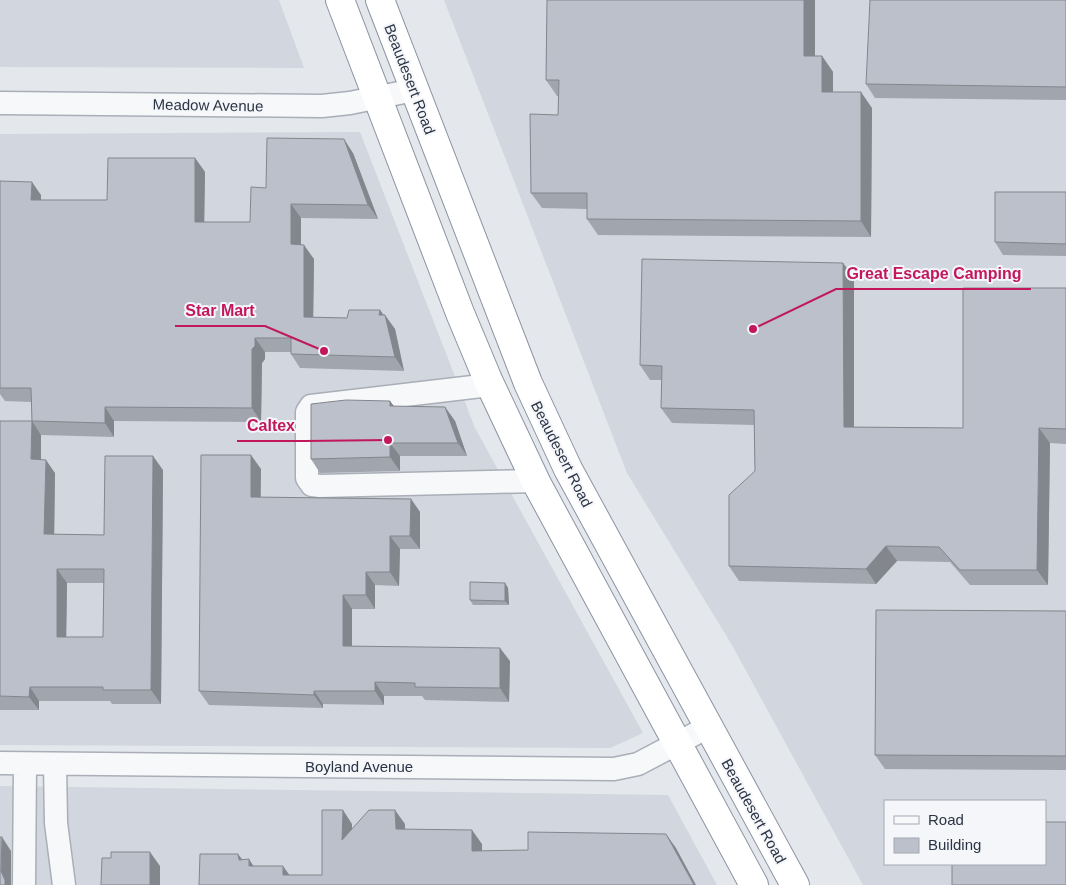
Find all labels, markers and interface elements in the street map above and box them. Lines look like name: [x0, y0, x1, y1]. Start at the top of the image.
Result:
street label: Beaudesert Road: [381, 21, 439, 137]
street label: Meadow Avenue: [153, 96, 263, 114]
callout: Great Escape Camping: [836, 258, 1031, 289]
text: Great Escape Camping: [846, 265, 1022, 282]
callout: Star Mart: [175, 295, 265, 326]
text: Star Mart: [185, 302, 255, 319]
street label: Beaudesert Road: [528, 398, 596, 510]
callout: Caltex: [237, 410, 305, 441]
text: Caltex: [247, 417, 295, 434]
street label: Beaudesert Road: [718, 756, 790, 866]
street label: Boyland Avenue: [305, 758, 413, 775]
legend: [884, 800, 1046, 865]
text: Road: [928, 811, 964, 828]
text: Building: [928, 836, 981, 853]

